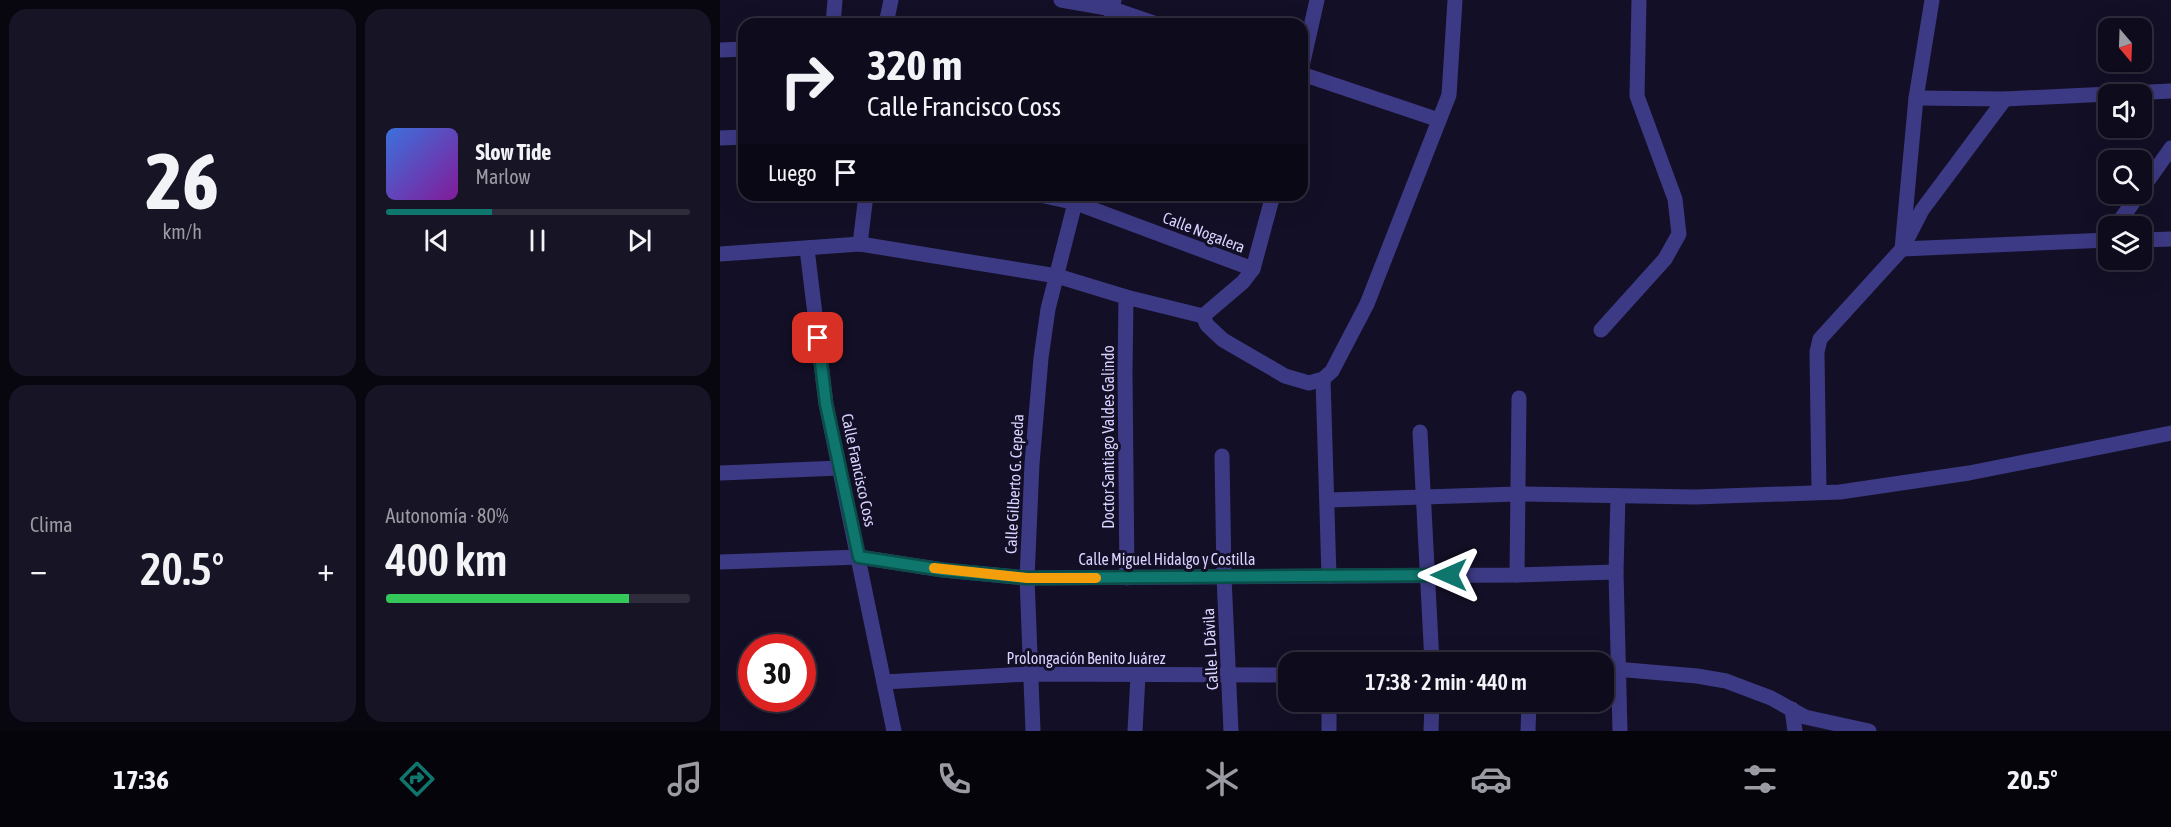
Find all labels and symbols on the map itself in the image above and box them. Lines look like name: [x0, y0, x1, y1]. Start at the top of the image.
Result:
north arrow: [2098, 18, 2152, 72]
street label: Calle Nogalera: [1160, 208, 1248, 257]
pin: [792, 312, 843, 363]
street label: Doctor Santiago Valdes Galindo: [1099, 345, 1118, 529]
street label: Calle Francisco Coss: [838, 412, 880, 528]
street label: Calle Gilberto G. Cepeda: [1001, 414, 1028, 555]
position arrow: [1417, 543, 1481, 607]
street label: Calle Miguel Hidalgo y Costilla: [1079, 550, 1255, 569]
street label: Calle L. Dávila: [1199, 608, 1221, 690]
speed limit sign: 30: [738, 634, 816, 712]
street label: Prolongación Benito Juárez: [1007, 649, 1166, 668]

